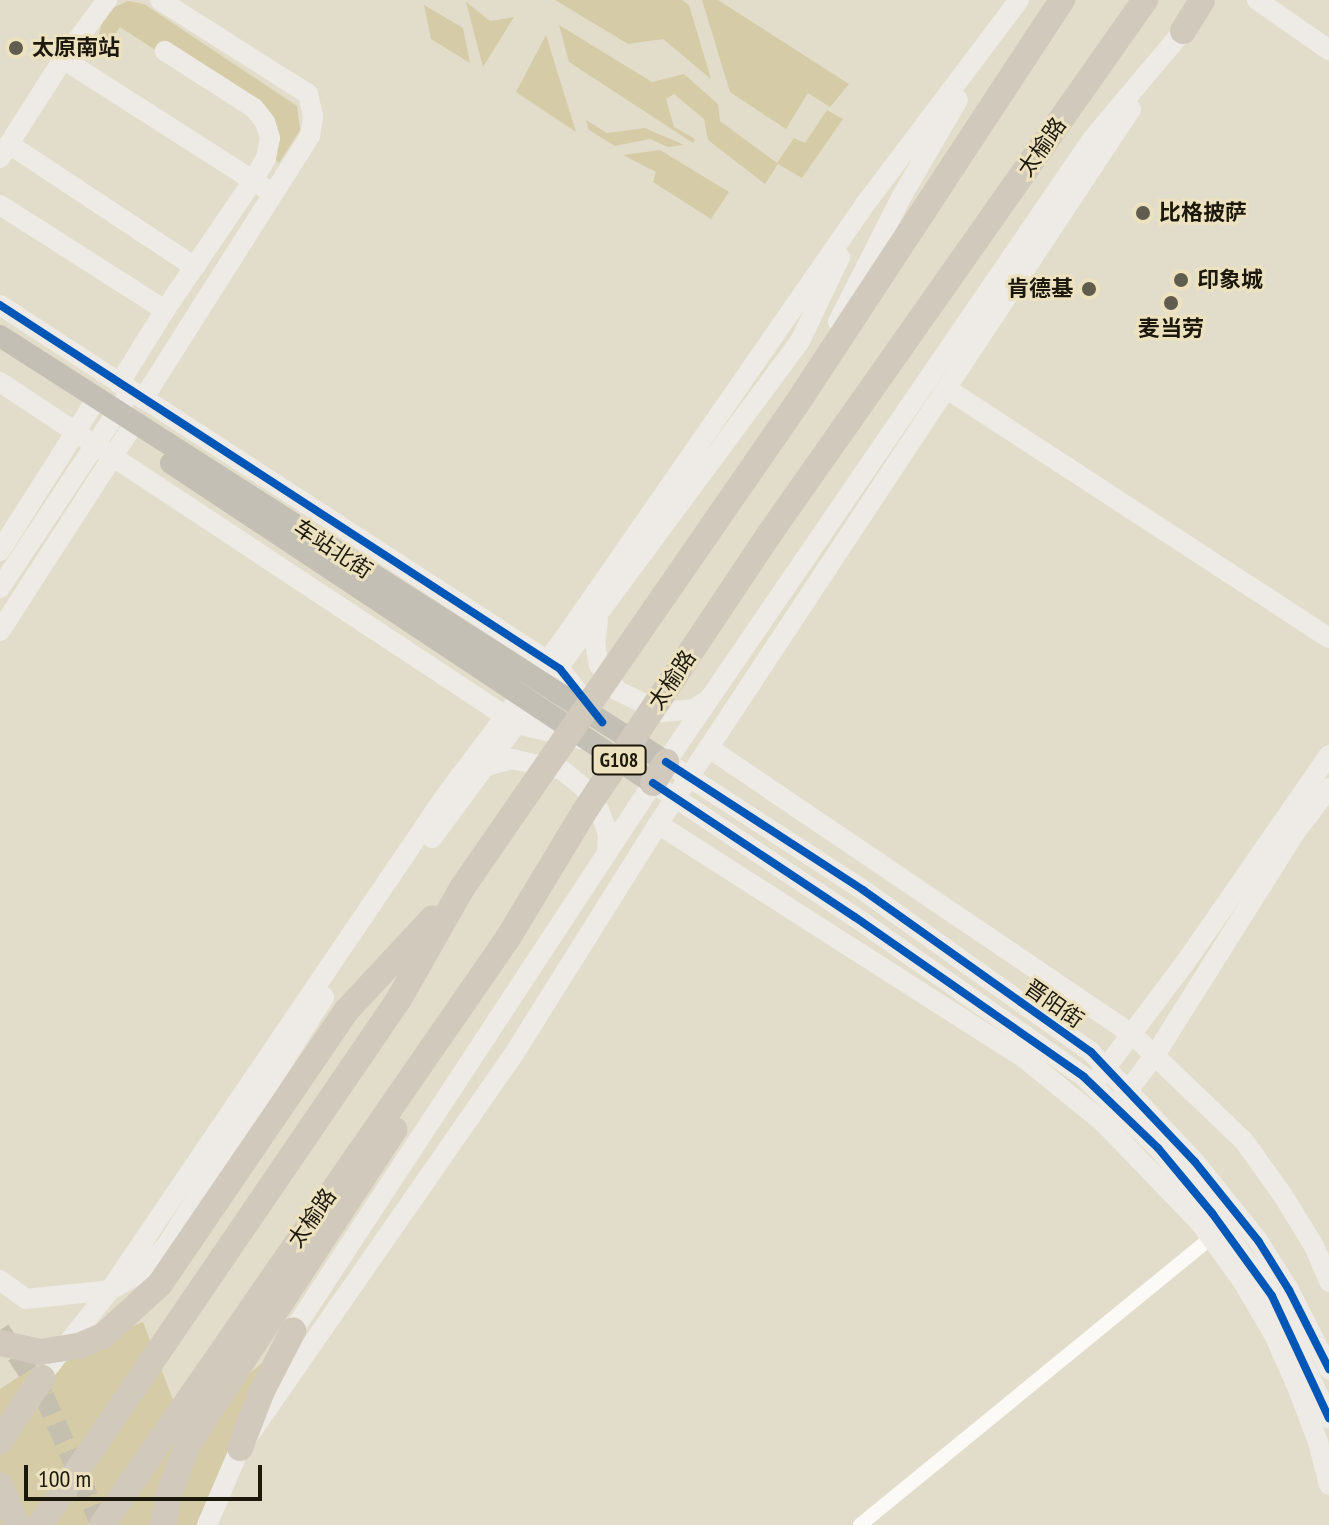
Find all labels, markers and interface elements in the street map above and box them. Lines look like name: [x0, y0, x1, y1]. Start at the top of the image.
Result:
place label: 太原南站: [32, 35, 120, 61]
marker: 太原南站: [7, 39, 25, 57]
street label: 太榆路: [1012, 112, 1072, 182]
place label: 比格披萨: [1159, 200, 1247, 226]
marker: 比格披萨: [1134, 204, 1152, 222]
place label: 印象城: [1197, 267, 1263, 293]
marker: 印象城: [1172, 271, 1190, 289]
place label: 肯德基: [1007, 276, 1073, 302]
marker: 肯德基: [1080, 280, 1098, 298]
marker: 麦当劳: [1162, 294, 1180, 312]
place label: 麦当劳: [1138, 316, 1204, 342]
street label: 车站北街: [289, 514, 377, 584]
street label: 太榆路: [643, 645, 701, 715]
road number: G108: [591, 744, 647, 776]
street label: 晋阳街: [1019, 974, 1089, 1034]
street label: 太榆路: [282, 1183, 342, 1253]
scale bar: [28, 1449, 266, 1499]
text: 100 m: [38, 1463, 91, 1494]

